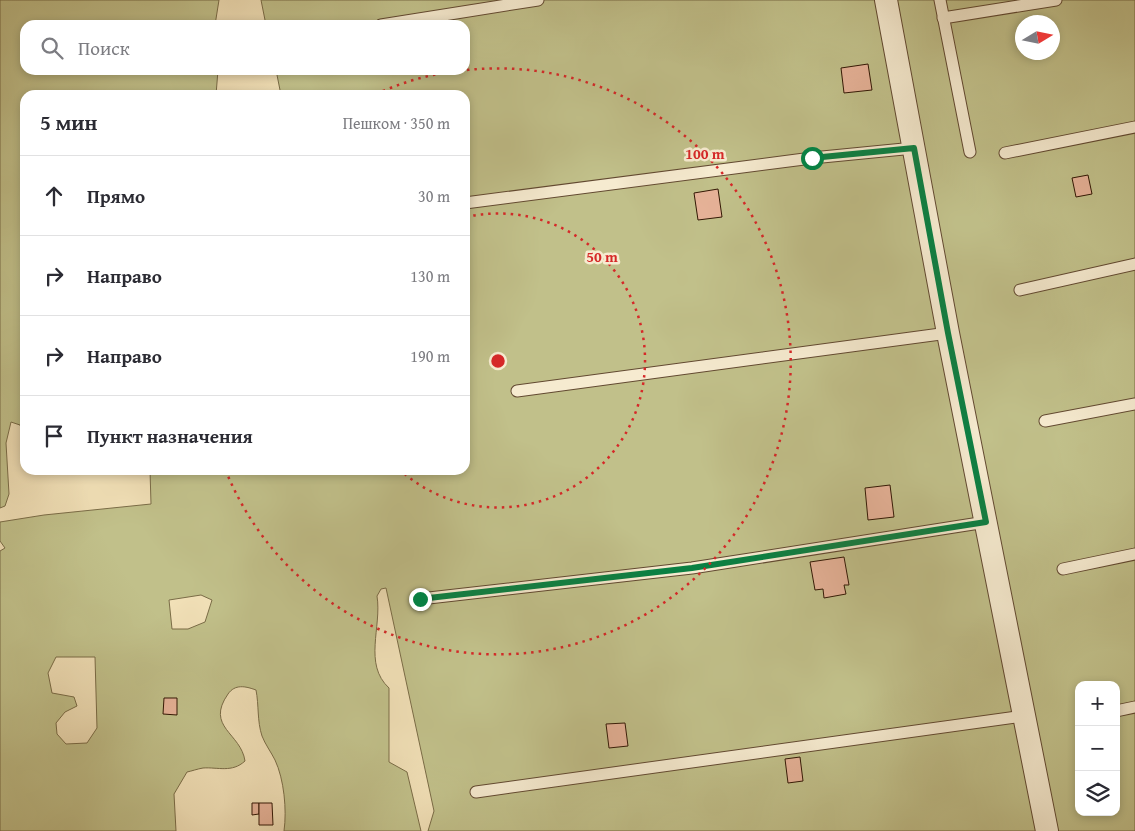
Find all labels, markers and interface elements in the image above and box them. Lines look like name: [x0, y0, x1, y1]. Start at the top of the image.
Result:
north arrow: [1015, 15, 1060, 60]
search box: [20, 20, 470, 75]
icon: search: [38, 34, 66, 62]
text: Поиск: [78, 34, 130, 62]
text: 5 мин: [40, 107, 97, 138]
text: Пешком · 350 m: [343, 111, 450, 135]
text: 100 m: [685, 143, 725, 164]
route start: [801, 147, 824, 170]
icon: ahead: [40, 182, 68, 210]
text: Прямо: [87, 182, 145, 210]
text: 30 m: [418, 184, 450, 208]
text: 50 m: [586, 246, 618, 267]
icon: right: [40, 262, 68, 290]
text: Направо: [87, 262, 162, 290]
text: 130 m: [410, 264, 450, 288]
icon: right: [40, 342, 68, 370]
text: Направо: [87, 342, 162, 370]
text: 190 m: [410, 344, 450, 368]
centre of rings: [489, 352, 507, 370]
icon: arrive: [40, 422, 68, 450]
text: Пункт назначения: [87, 422, 253, 450]
route end: [409, 588, 432, 611]
map controls: [1075, 681, 1120, 816]
button: +: [1075, 681, 1120, 726]
button: −: [1075, 726, 1120, 771]
button: layers: [1075, 771, 1120, 816]

